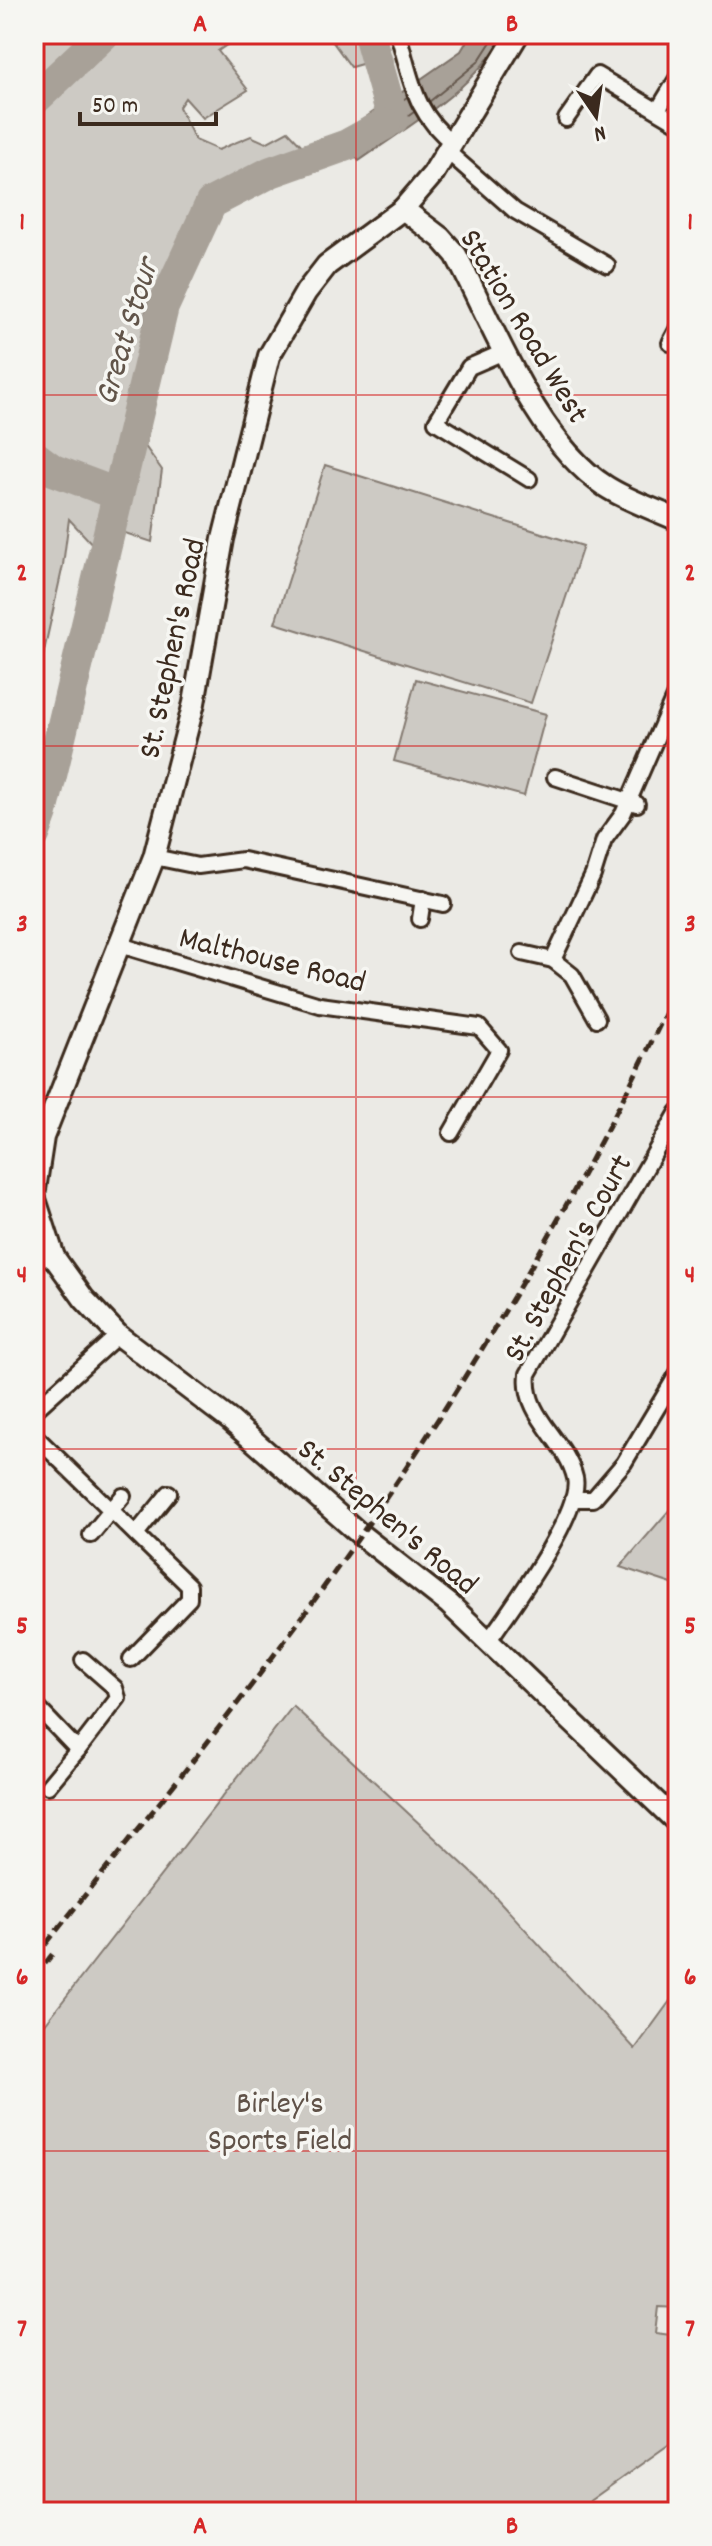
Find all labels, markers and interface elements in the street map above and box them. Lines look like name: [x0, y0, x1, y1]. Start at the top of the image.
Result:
text: A: [193, 7, 207, 44]
text: B: [506, 7, 518, 44]
scale bar: [80, 76, 216, 126]
north arrow: [556, 76, 636, 156]
text: 50 m: [92, 90, 138, 124]
text: N: [591, 116, 608, 148]
text: 1: [19, 205, 25, 242]
text: 1: [687, 205, 693, 242]
street label: Station Road West: [445, 222, 598, 434]
water label: Great Stour: [84, 250, 176, 412]
street label: St. Stephen's Road: [129, 535, 221, 763]
text: 2: [16, 556, 28, 593]
text: 2: [684, 556, 696, 593]
text: 3: [16, 907, 28, 944]
text: 3: [684, 907, 696, 944]
street label: Malthouse Road: [174, 917, 370, 1008]
street label: St. Stephen's Court: [494, 1147, 647, 1372]
text: 4: [17, 1258, 27, 1295]
text: 4: [685, 1258, 695, 1295]
street label: St. Stephen's Road: [285, 1429, 486, 1608]
text: 5: [16, 1609, 28, 1646]
text: 5: [684, 1609, 696, 1646]
text: 6: [16, 1960, 28, 1997]
text: 6: [684, 1960, 696, 1997]
park label: Birley's Sports Field: [208, 2083, 352, 2166]
text: 7: [17, 2312, 27, 2349]
text: 7: [685, 2312, 695, 2349]
text: A: [193, 2509, 207, 2546]
text: B: [506, 2509, 518, 2546]

